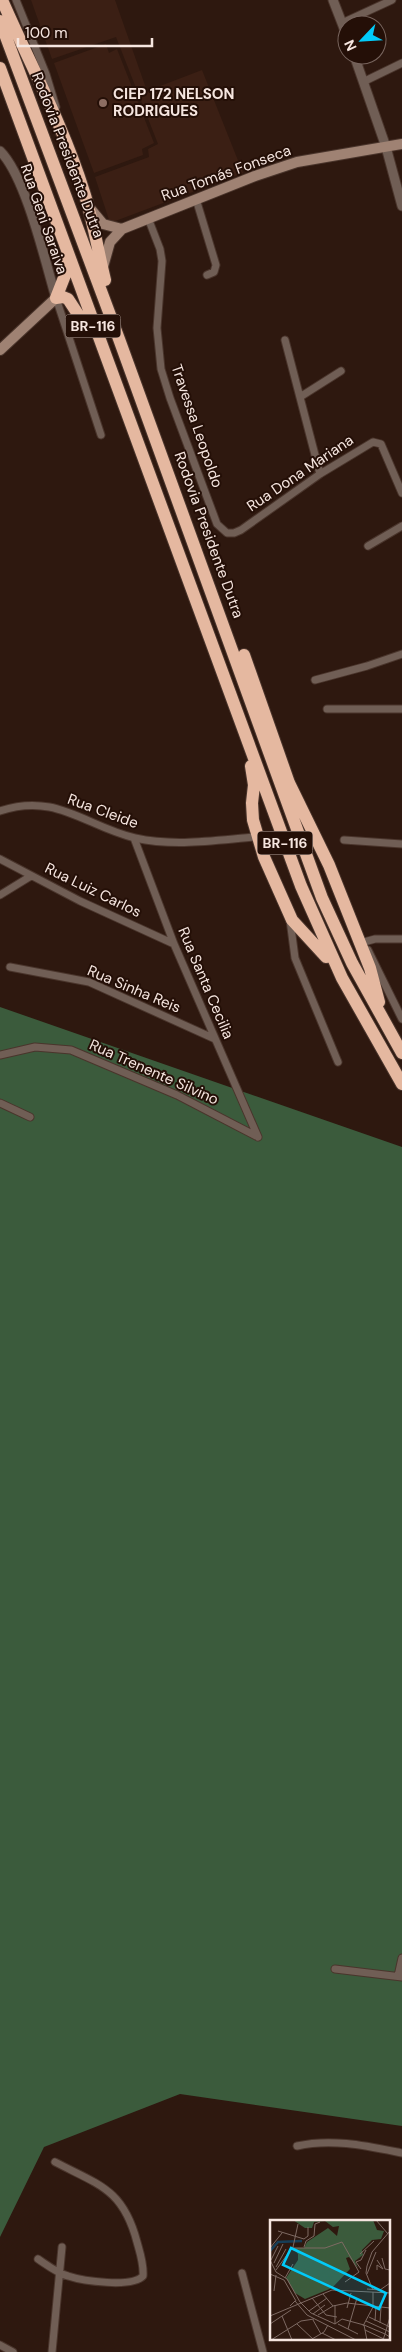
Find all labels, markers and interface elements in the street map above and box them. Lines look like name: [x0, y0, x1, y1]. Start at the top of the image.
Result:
scale bar: [18, 15, 151, 47]
north arrow: [337, 15, 387, 65]
text: 100 m: [25, 23, 68, 43]
text: N: [340, 37, 361, 54]
street label: Rodovia Presidente Dutra: [27, 69, 109, 241]
place label: CIEP 172 NELSON RODRIGUES: [113, 84, 235, 121]
marker: CIEP 172 NELSON RODRIGUES: [97, 97, 109, 109]
street label: Rua Tomás Fonseca: [158, 140, 294, 206]
street label: Rua Geni Saraiva: [16, 161, 72, 277]
road number: BR-116: [66, 314, 120, 338]
street label: Travessa Leopoldo: [167, 362, 228, 490]
street label: Rua Dona Mariana: [243, 430, 357, 516]
street label: Rodovia Presidente Dutra: [170, 449, 248, 621]
street label: Rua Cleide: [65, 789, 141, 833]
road number: BR-116: [258, 831, 312, 854]
street label: Rua Luiz Carlos: [41, 858, 145, 922]
street label: Rua Santa Cecilia: [173, 924, 239, 1042]
street label: Rua Sinha Reis: [84, 960, 184, 1018]
street label: Rua Trenente Silvino: [86, 1034, 222, 1110]
inset map: [270, 2220, 390, 2340]

